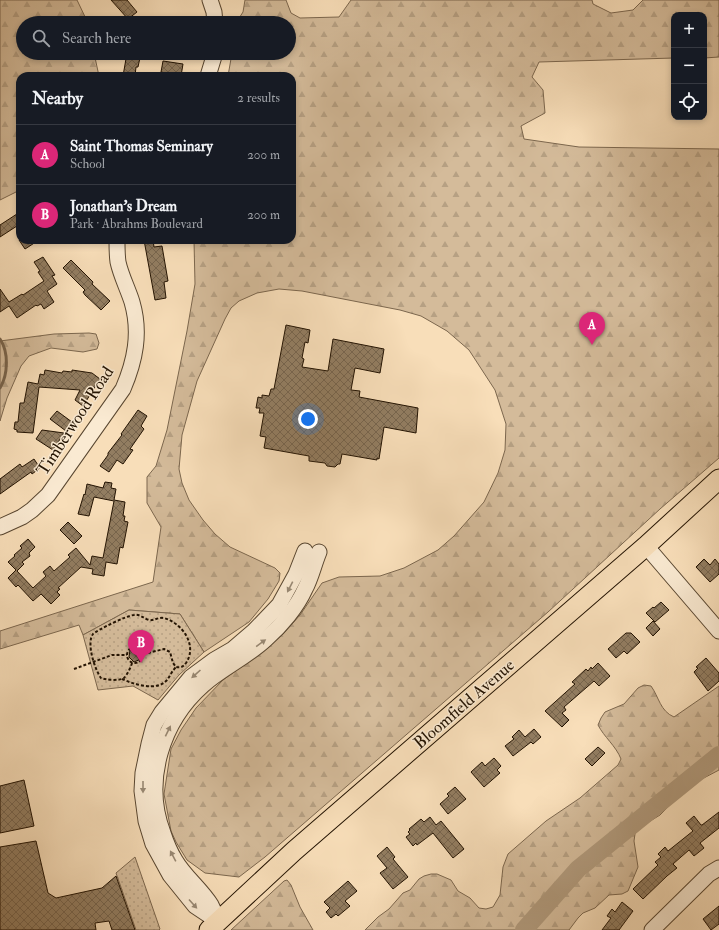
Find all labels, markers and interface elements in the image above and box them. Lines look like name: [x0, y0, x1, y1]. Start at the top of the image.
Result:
map controls: [671, 12, 707, 120]
button: +: [671, 12, 707, 48]
search box: [16, 16, 296, 60]
icon: search: [30, 27, 52, 49]
text: Search here: [62, 29, 131, 48]
button: −: [671, 48, 707, 84]
button: locate: [671, 84, 707, 120]
text: Nearby: [32, 88, 83, 109]
text: 2 results: [237, 90, 280, 106]
text: Saint Thomas Seminary: [70, 137, 213, 156]
text: A: [41, 147, 49, 163]
text: 200 m: [247, 147, 280, 163]
text: School: [70, 156, 105, 172]
text: Jonathan's Dream: [70, 197, 177, 216]
text: B: [41, 207, 49, 223]
text: 200 m: [247, 207, 280, 223]
text: Park · Abrahms Boulevard: [70, 216, 203, 232]
pin: A: [579, 312, 605, 345]
street label: Timberwood Road: [32, 362, 118, 480]
your location: [298, 409, 318, 429]
one-way arrow: [286, 581, 293, 592]
pin: B: [128, 630, 154, 663]
one-way arrow: [256, 639, 267, 647]
street label: Bloomfield Avenue: [409, 654, 519, 754]
one-way arrow: [190, 669, 201, 678]
one-way arrow: [165, 725, 171, 736]
one-way arrow: [140, 781, 146, 794]
one-way arrow: [170, 850, 176, 861]
one-way arrow: [189, 898, 198, 909]

